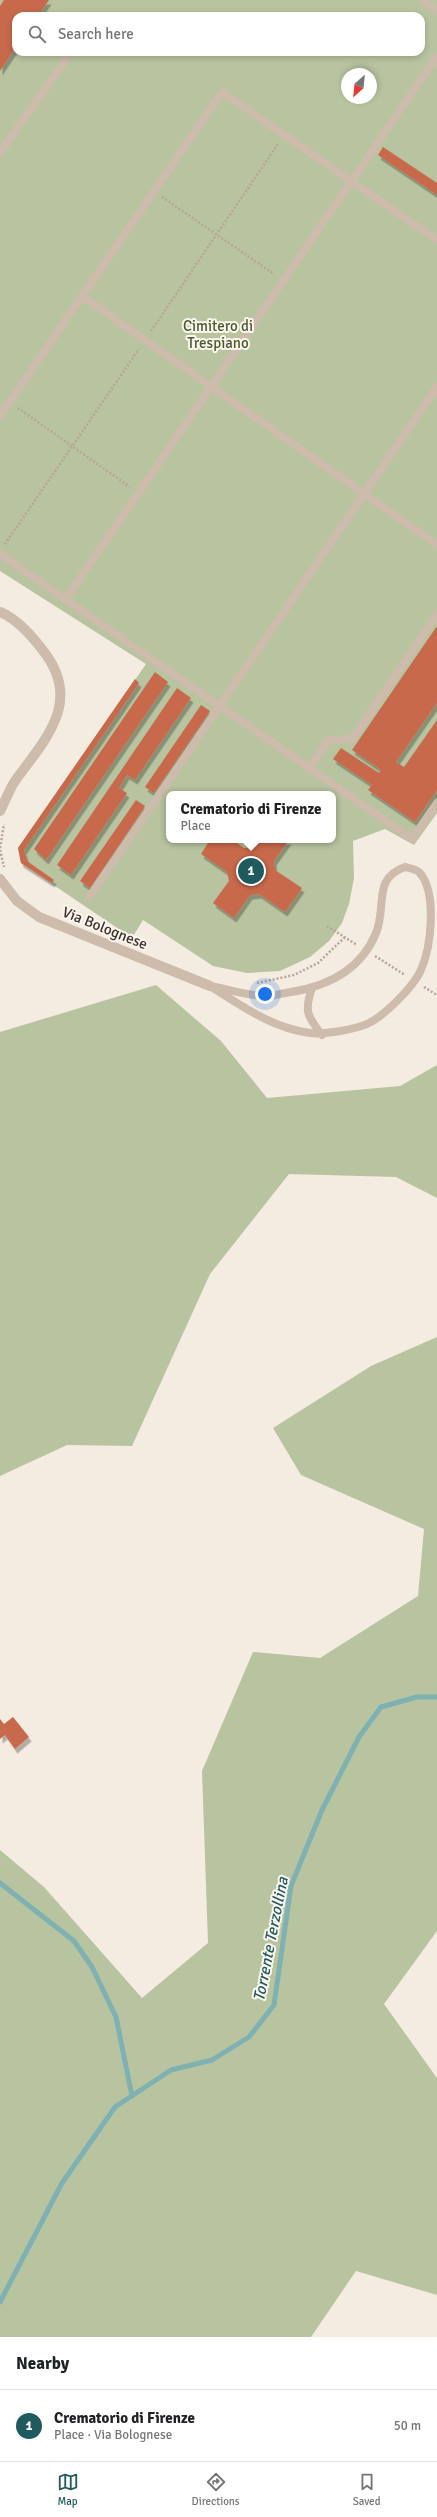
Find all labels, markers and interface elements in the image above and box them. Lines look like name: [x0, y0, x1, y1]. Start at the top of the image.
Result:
search box: [12, 12, 425, 56]
icon: search: [26, 23, 48, 45]
text: Search here: [58, 25, 134, 43]
north arrow: [341, 68, 377, 104]
park label: Cimitero di Trespiano: [183, 317, 253, 352]
popup: [166, 791, 336, 843]
text: Crematorio di Firenze: [180, 800, 322, 818]
text: Place: [180, 818, 211, 834]
pin: 1: [238, 856, 264, 886]
street label: Via Bolognese: [60, 903, 150, 953]
your location: [255, 984, 275, 1004]
water label: Torrente Terzollina: [249, 1874, 293, 2003]
text: Nearby: [16, 2353, 69, 2374]
text: Crematorio di Firenze: [54, 2409, 195, 2427]
text: 1: [25, 2418, 33, 2434]
text: 50 m: [394, 2418, 421, 2434]
text: Place · Via Bolognese: [54, 2427, 172, 2443]
tab: Map: [57, 2471, 79, 2508]
tab: Directions: [192, 2471, 240, 2508]
tab: Saved: [353, 2471, 380, 2508]

